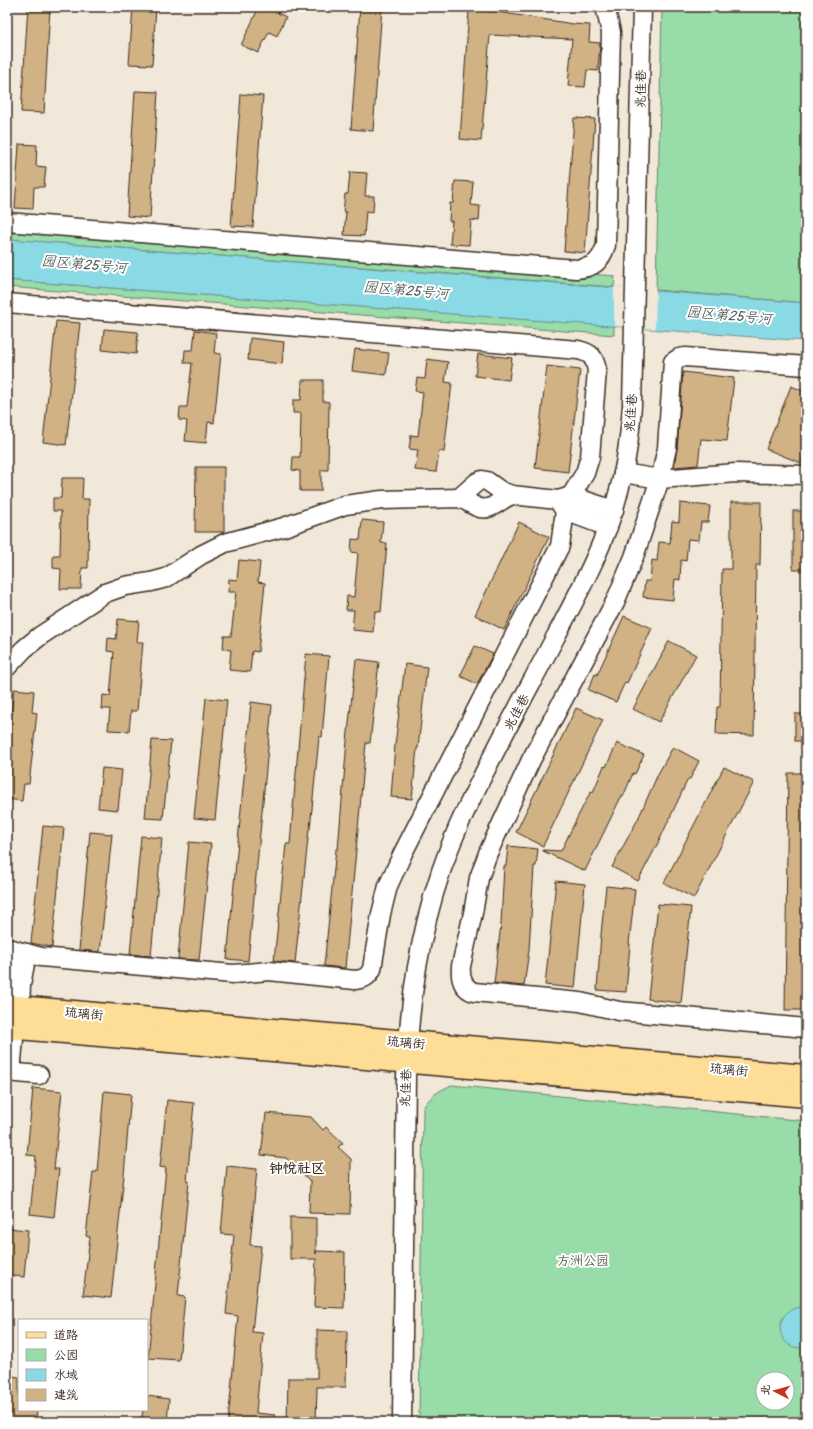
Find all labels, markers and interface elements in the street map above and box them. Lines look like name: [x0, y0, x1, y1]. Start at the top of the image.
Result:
street label: 兆佳巷: [633, 69, 649, 109]
water label: 园区第25号河: [41, 252, 129, 277]
water label: 园区第25号河: [363, 278, 451, 303]
water label: 园区第25号河: [686, 303, 774, 328]
street label: 兆佳巷: [622, 393, 640, 433]
street label: 兆佳巷: [501, 691, 533, 733]
street label: 琉璃街: [64, 1004, 104, 1024]
street label: 琉璃街: [386, 1033, 426, 1053]
street label: 琉璃街: [709, 1060, 749, 1080]
street label: 兆佳巷: [397, 1068, 415, 1108]
district label: 钟悦社区: [269, 1160, 325, 1177]
park label: 方洲公园: [557, 1253, 609, 1269]
legend: [18, 1319, 148, 1411]
text: 道路: [54, 1328, 78, 1343]
text: 公园: [54, 1348, 78, 1363]
text: 水域: [54, 1368, 78, 1383]
north arrow: [755, 1371, 795, 1411]
text: 北: [759, 1384, 773, 1396]
text: 建筑: [54, 1388, 78, 1403]

